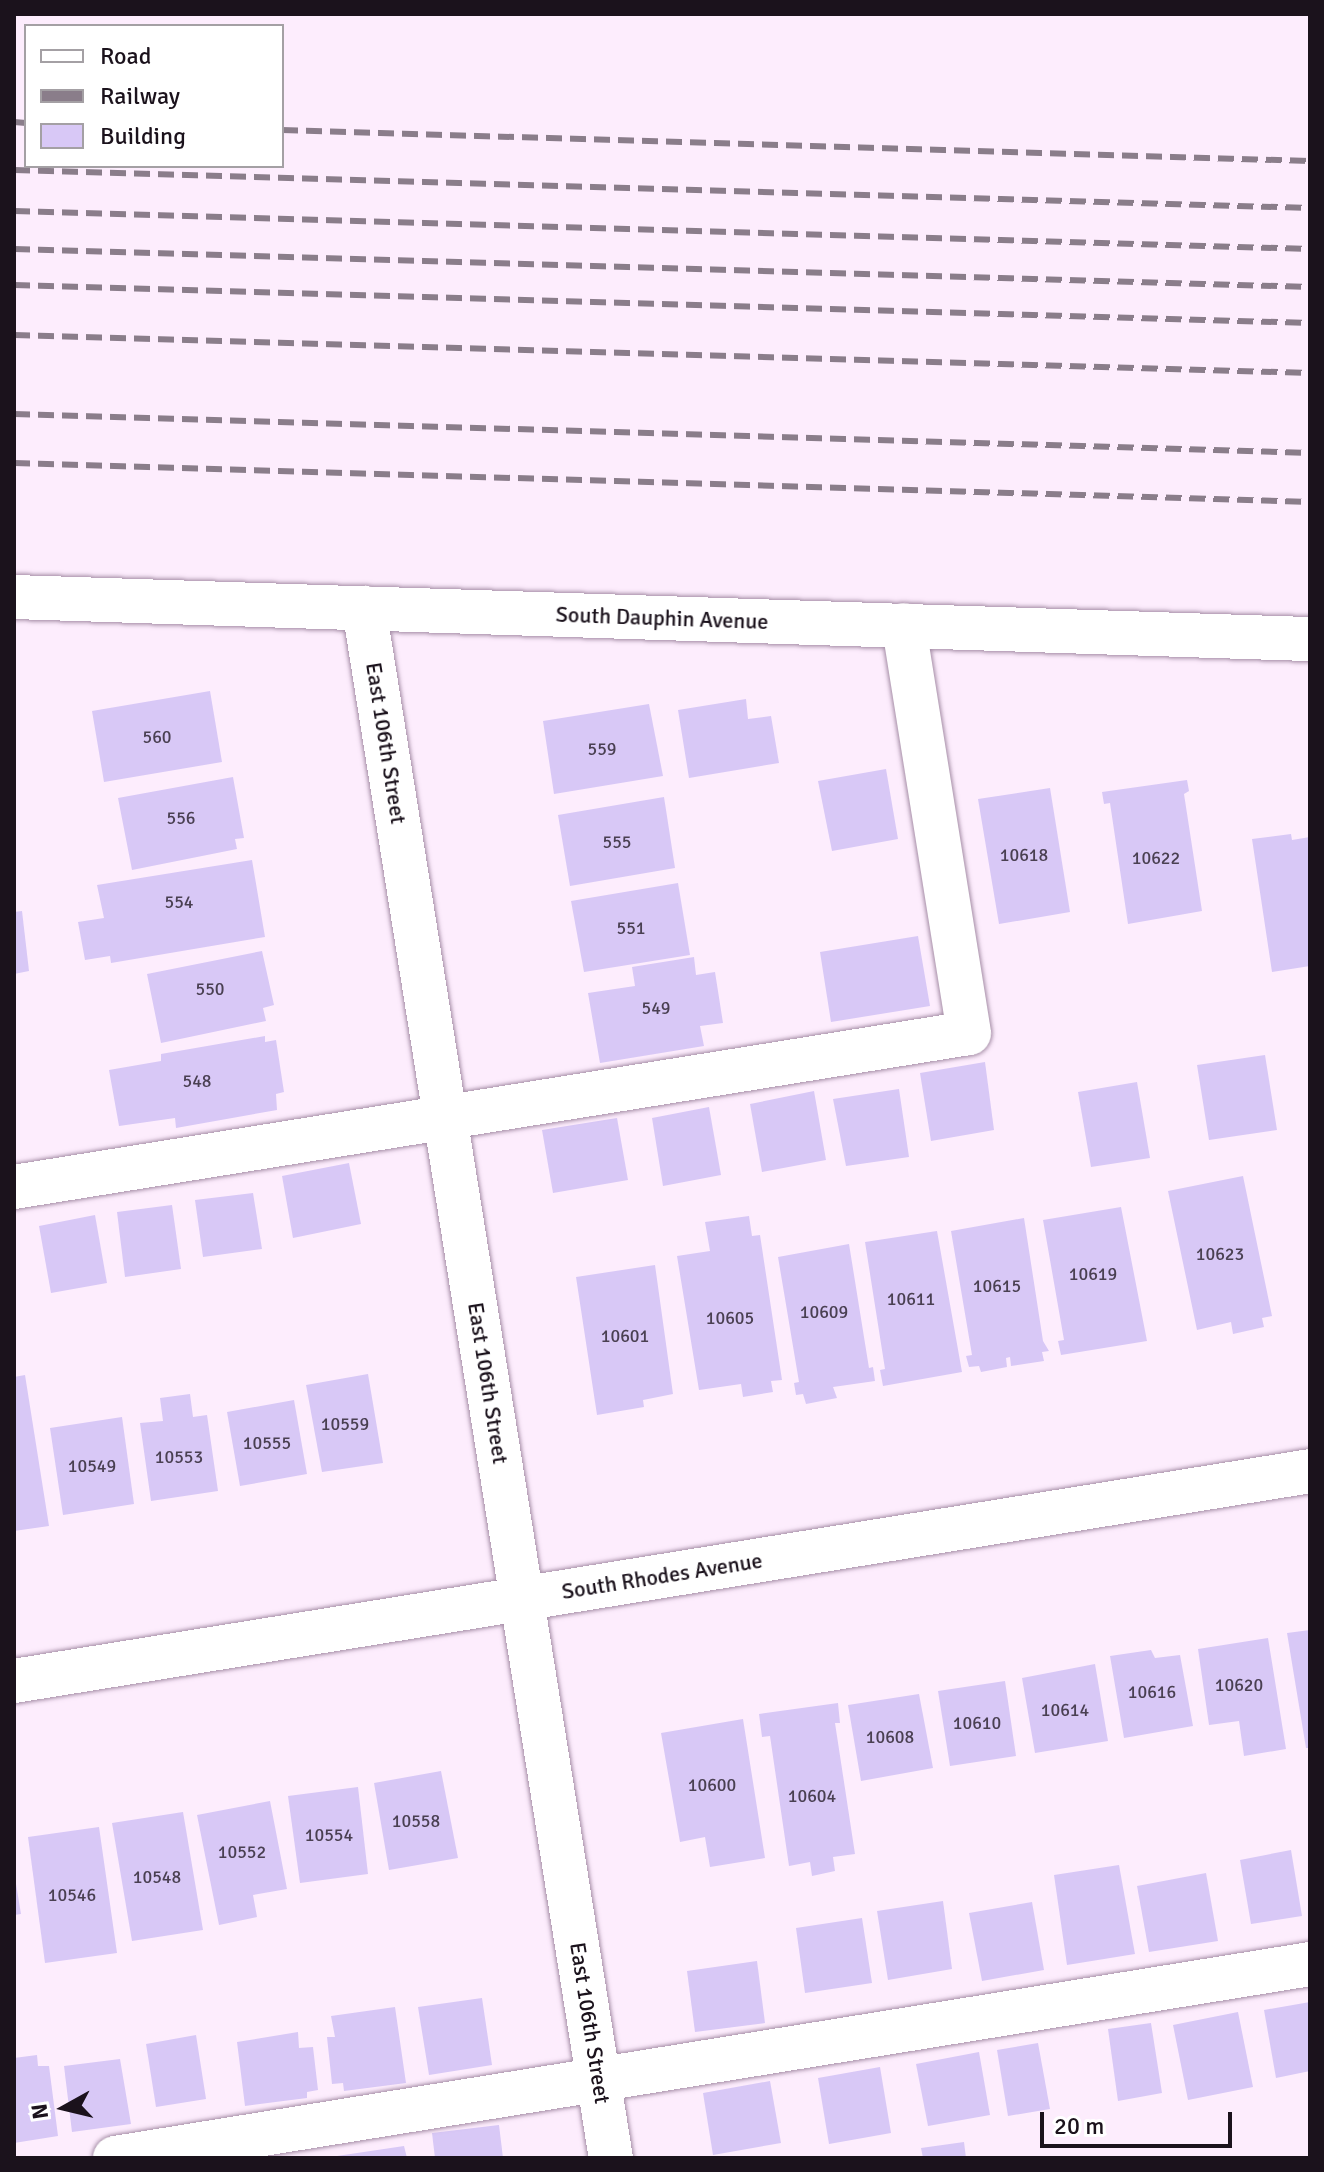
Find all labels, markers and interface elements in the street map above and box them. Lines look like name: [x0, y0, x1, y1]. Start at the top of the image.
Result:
legend: [24, 24, 284, 168]
text: Road: [100, 41, 151, 71]
text: Railway: [100, 81, 180, 111]
text: Building: [100, 121, 186, 151]
street label: South Dauphin Avenue: [555, 601, 769, 635]
street label: East 106th Street: [360, 660, 412, 826]
house number: 560: [142, 726, 172, 748]
house number: 559: [587, 738, 617, 760]
house number: 556: [166, 807, 196, 829]
house number: 555: [602, 831, 632, 853]
house number: 10618: [1000, 844, 1048, 866]
house number: 10622: [1132, 847, 1180, 869]
house number: 554: [164, 891, 194, 913]
house number: 551: [616, 917, 646, 939]
house number: 550: [195, 978, 225, 1000]
house number: 549: [641, 997, 671, 1019]
house number: 548: [182, 1070, 212, 1092]
house number: 10623: [1196, 1243, 1244, 1265]
house number: 10619: [1069, 1263, 1117, 1285]
house number: 10615: [973, 1275, 1021, 1297]
house number: 10611: [887, 1288, 935, 1310]
street label: East 106th Street: [462, 1300, 514, 1466]
house number: 10609: [800, 1301, 848, 1323]
house number: 10605: [706, 1307, 754, 1329]
house number: 10601: [601, 1325, 649, 1347]
house number: 10559: [321, 1413, 369, 1435]
house number: 10555: [243, 1432, 291, 1454]
house number: 10553: [155, 1446, 203, 1468]
house number: 10549: [68, 1455, 116, 1477]
street label: South Rhodes Avenue: [560, 1547, 764, 1605]
house number: 10620: [1215, 1674, 1263, 1696]
house number: 10616: [1128, 1681, 1176, 1703]
house number: 10614: [1041, 1699, 1089, 1721]
house number: 10610: [953, 1712, 1001, 1734]
house number: 10608: [866, 1726, 914, 1748]
house number: 10600: [688, 1774, 736, 1796]
house number: 10604: [788, 1785, 836, 1807]
house number: 10558: [392, 1810, 440, 1832]
house number: 10554: [305, 1824, 353, 1846]
house number: 10552: [218, 1841, 266, 1863]
house number: 10548: [133, 1866, 181, 1888]
house number: 10546: [48, 1884, 96, 1906]
street label: East 106th Street: [564, 1940, 616, 2106]
north arrow: [24, 2068, 104, 2148]
scale bar: [1044, 2096, 1236, 2146]
text: N: [25, 2102, 54, 2121]
text: 20 m: [1054, 2111, 1104, 2141]

